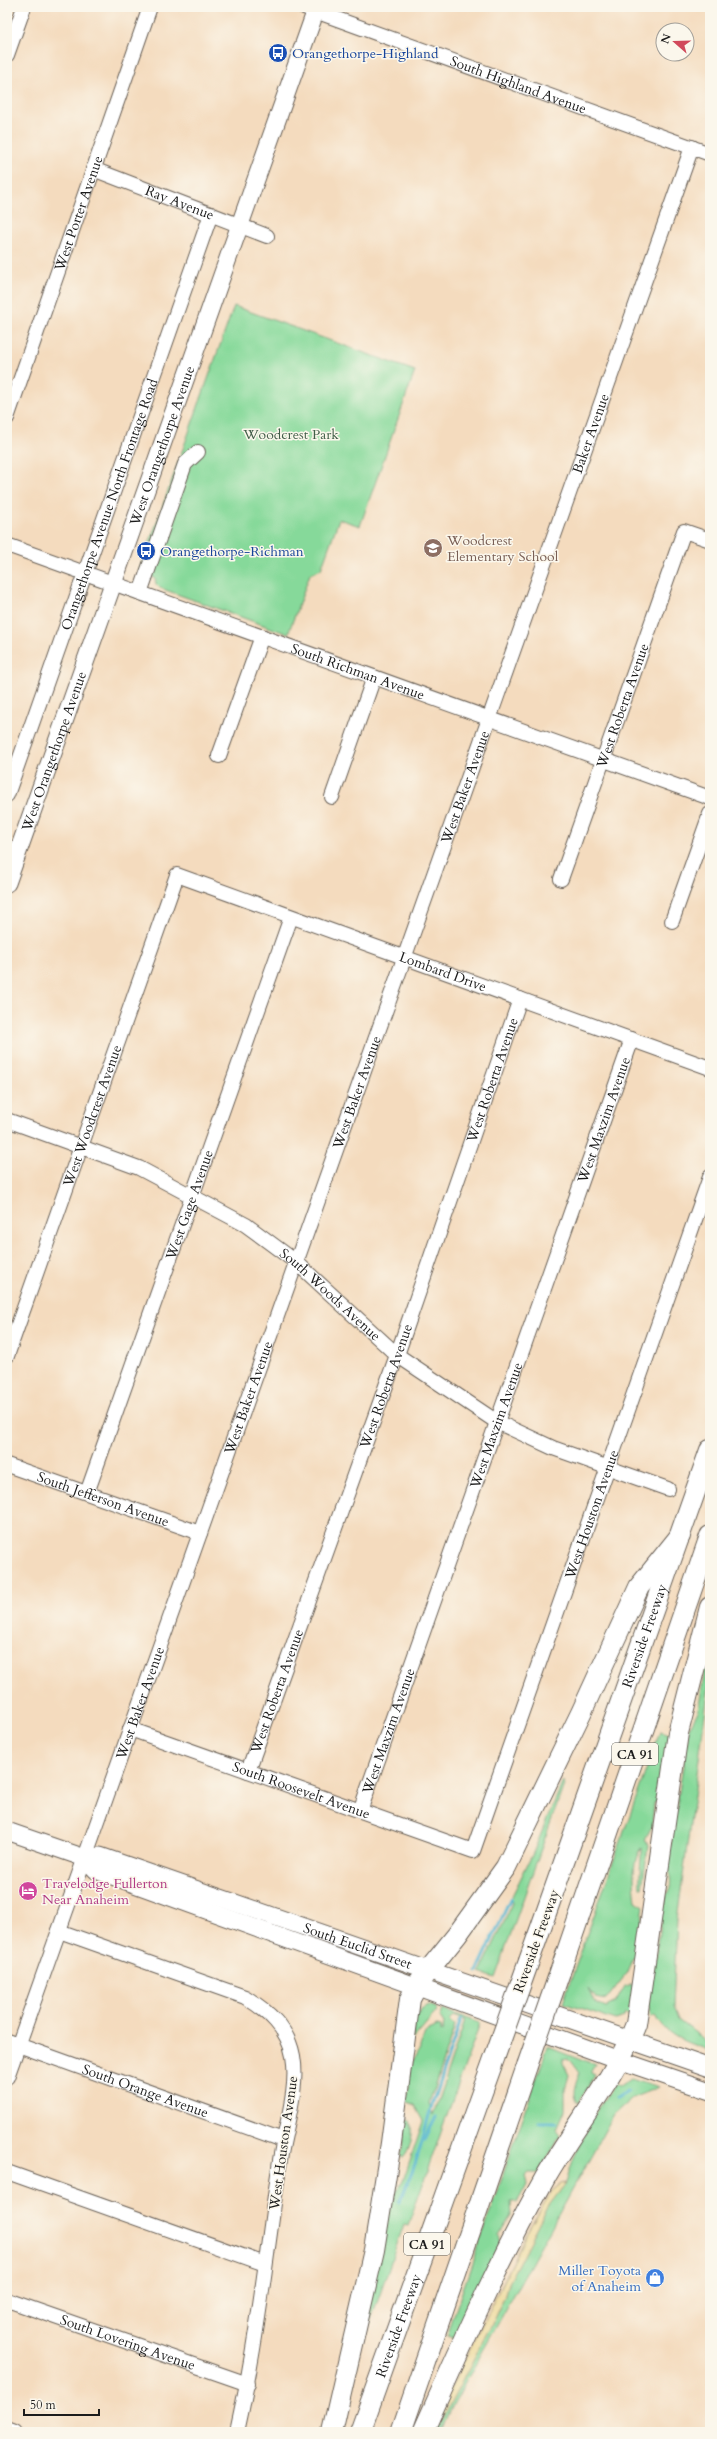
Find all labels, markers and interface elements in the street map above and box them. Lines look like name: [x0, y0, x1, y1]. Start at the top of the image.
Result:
north arrow: [655, 22, 695, 62]
text: N: [657, 31, 675, 46]
bus stop icon: Orangethorpe-Highland: [267, 42, 289, 64]
place label: Orangethorpe-Highland: [292, 44, 439, 63]
street label: South Highland Avenue: [447, 52, 589, 118]
street label: West Porter Avenue: [50, 153, 108, 274]
street label: Ray Avenue: [142, 181, 217, 225]
street label: West Orangethorpe Avenue: [125, 363, 199, 529]
street label: Orangethorpe Avenue North Frontage Road: [57, 376, 163, 633]
street label: Baker Avenue: [568, 391, 614, 476]
park label: Woodcrest Park: [242, 425, 339, 444]
place label: Woodcrest Elementary School: [446, 531, 559, 566]
school or university icon: Woodcrest Elementary School: [422, 537, 444, 559]
bus stop icon: Orangethorpe-Richman: [135, 540, 157, 562]
place label: Orangethorpe-Richman: [160, 542, 304, 561]
street label: South Richman Avenue: [288, 639, 427, 705]
street label: West Roberta Avenue: [592, 641, 654, 771]
street label: West Orangethorpe Avenue: [17, 669, 91, 834]
street label: West Baker Avenue: [436, 728, 494, 847]
street label: Lombard Drive: [396, 947, 489, 996]
street label: West Roberta Avenue: [462, 1015, 523, 1146]
street label: West Baker Avenue: [328, 1033, 386, 1152]
street label: West Woodcrest Avenue: [58, 1042, 126, 1190]
street label: West Maxzim Avenue: [573, 1054, 635, 1186]
street label: West Gage Avenue: [161, 1147, 218, 1263]
street label: South Woods Avenue: [276, 1244, 385, 1345]
street label: West Roberta Avenue: [355, 1321, 417, 1452]
street label: West Baker Avenue: [220, 1339, 277, 1458]
street label: West Maxzim Avenue: [465, 1360, 527, 1492]
street label: West Houston Avenue: [560, 1447, 623, 1582]
street label: South Jefferson Avenue: [35, 1467, 172, 1531]
street label: Riverside Freeway: [618, 1581, 672, 1690]
street label: West Roberta Avenue: [246, 1626, 308, 1757]
street label: West Baker Avenue: [111, 1644, 169, 1763]
street label: West Maxzim Avenue: [357, 1666, 420, 1797]
road number: CA 91: [612, 1743, 658, 1765]
street label: South Roosevelt Avenue: [230, 1757, 373, 1824]
place label: Travelodge Fullerton Near Anaheim: [42, 1874, 168, 1909]
hotel icon: Travelodge Fullerton Near Anaheim: [17, 1880, 39, 1902]
street label: Riverside Freeway: [509, 1886, 564, 1996]
street label: South Euclid Street: [301, 1918, 415, 1974]
street label: South Orange Avenue: [79, 2060, 211, 2122]
street label: West Houston Avenue: [265, 2075, 302, 2212]
road number: CA 91: [404, 2233, 450, 2255]
place label: Miller Toyota of Anaheim: [558, 2261, 641, 2296]
shop icon: Miller Toyota of Anaheim: [644, 2267, 666, 2289]
street label: Riverside Freeway: [371, 2271, 426, 2380]
street label: South Lovering Avenue: [58, 2310, 198, 2375]
scale bar: [24, 2391, 99, 2417]
text: 50 m: [30, 2397, 57, 2413]

